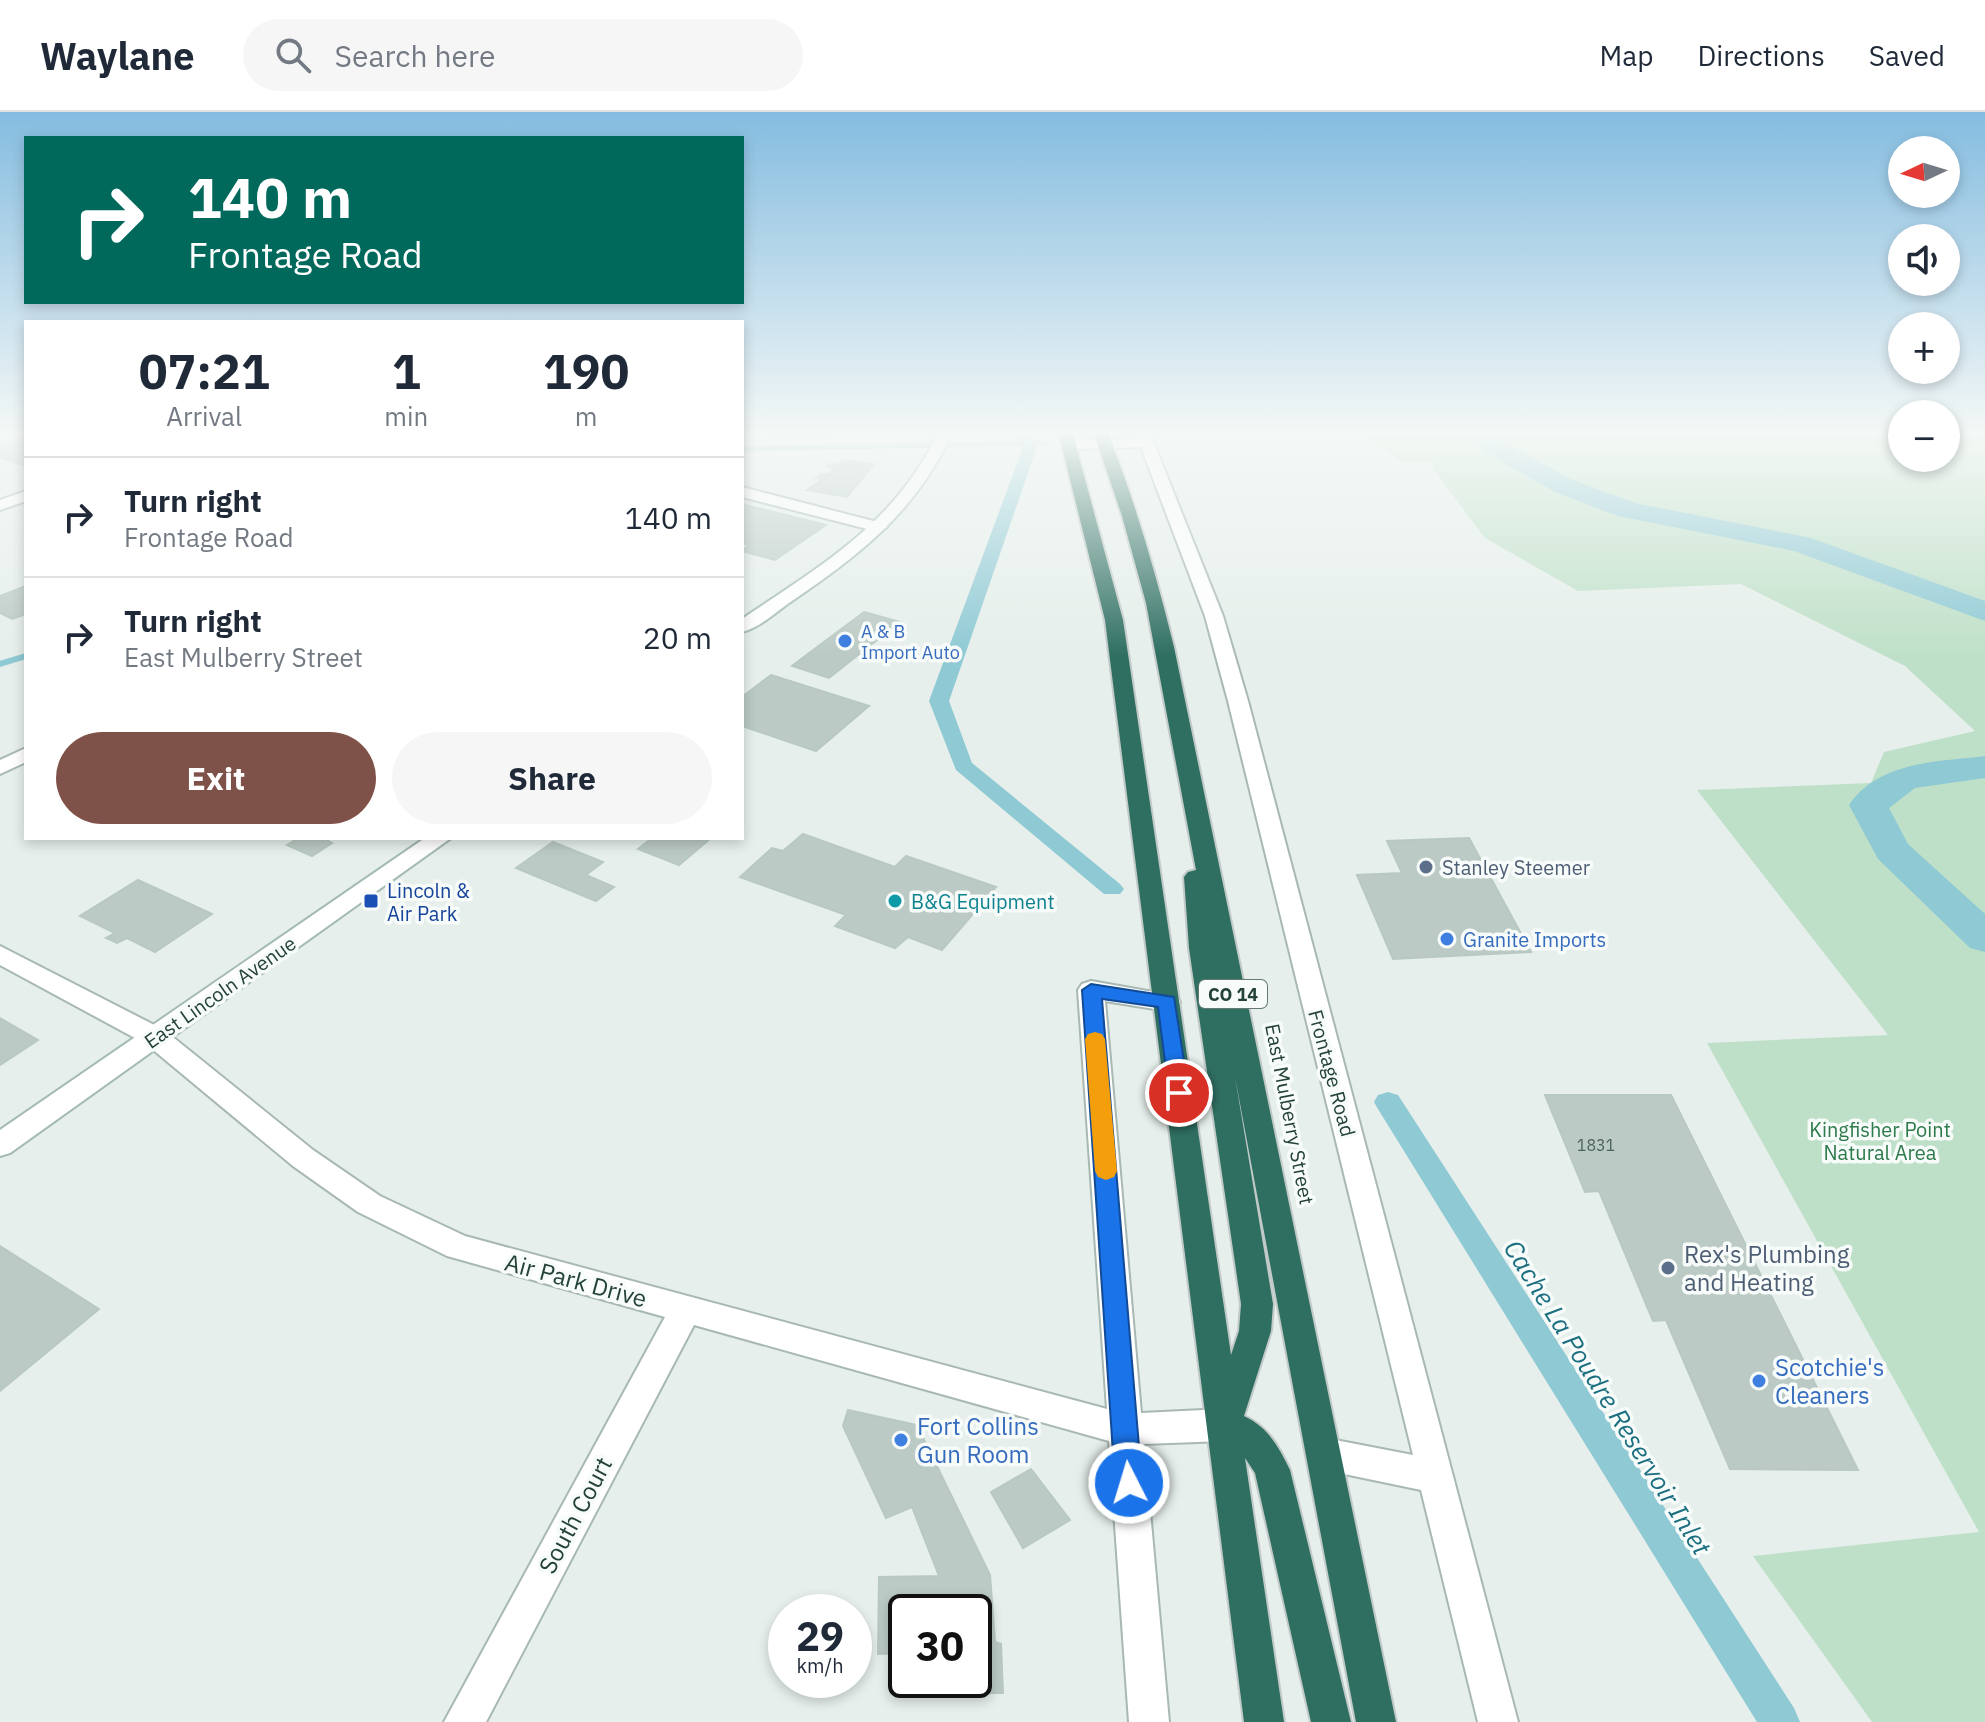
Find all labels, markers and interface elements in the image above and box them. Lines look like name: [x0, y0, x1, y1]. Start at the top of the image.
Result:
search box: [243, 19, 803, 91]
text: Waylane: [40, 31, 195, 80]
icon: search: [271, 33, 315, 77]
text: Search here: [335, 36, 495, 75]
text: Map: [1599, 37, 1653, 74]
text: Directions: [1697, 37, 1825, 74]
text: Saved: [1869, 37, 1945, 74]
north arrow: [1888, 136, 1960, 208]
map controls: [1888, 136, 1960, 472]
text: 140 m: [188, 161, 352, 233]
icon: right: [56, 168, 160, 272]
button: sound: [1888, 224, 1960, 296]
text: Frontage Road: [188, 231, 423, 278]
button: +: [1888, 312, 1960, 384]
text: 07:21: [139, 340, 270, 402]
text: 1: [392, 340, 421, 402]
text: 190: [543, 340, 629, 402]
text: Arrival: [166, 399, 242, 433]
text: min: [384, 399, 428, 433]
text: m: [575, 399, 597, 433]
button: −: [1888, 400, 1960, 472]
text: Turn right: [124, 481, 262, 520]
icon: right: [56, 495, 100, 539]
text: 140 m: [625, 498, 712, 537]
text: Frontage Road: [124, 520, 294, 554]
text: Turn right: [124, 601, 262, 640]
icon: right: [56, 615, 100, 659]
text: 20 m: [643, 618, 712, 657]
place label: A & B Import Auto: [861, 620, 960, 664]
marker: A & B Import Auto: [836, 632, 854, 650]
text: East Mulberry Street: [124, 640, 363, 674]
button: Exit: [56, 732, 376, 824]
button: Share: [392, 732, 712, 824]
place label: Stanley Steemer: [1442, 854, 1590, 881]
marker: Stanley Steemer: [1417, 858, 1435, 876]
place label: Lincoln & Air Park: [387, 877, 470, 927]
place label: B&G Equipment: [911, 888, 1054, 915]
marker: Lincoln & Air Park: [362, 892, 380, 910]
marker: B&G Equipment: [886, 892, 904, 910]
place label: Granite Imports: [1463, 926, 1606, 953]
street label: East Lincoln Avenue: [139, 929, 301, 1055]
marker: Granite Imports: [1438, 930, 1456, 948]
road number: CO 14: [1199, 980, 1267, 1008]
street label: Frontage Road: [1302, 1007, 1362, 1139]
street label: East Mulberry Street: [1259, 1021, 1321, 1207]
pin: [1145, 1059, 1213, 1127]
icon: arrive: [1157, 1071, 1201, 1115]
park label: Kingfisher Point Natural Area: [1809, 1116, 1951, 1166]
house number: 1831: [1577, 1135, 1615, 1155]
water label: Cache La Poudre Reservoir Inlet: [1497, 1233, 1719, 1561]
place label: Rex's Plumbing and Heating: [1684, 1238, 1850, 1298]
street label: Air Park Drive: [501, 1246, 651, 1314]
marker: Rex's Plumbing and Heating: [1659, 1259, 1677, 1277]
place label: Scotchie's Cleaners: [1775, 1351, 1885, 1411]
marker: Scotchie's Cleaners: [1750, 1372, 1768, 1390]
place label: Fort Collins Gun Room: [917, 1410, 1039, 1470]
marker: Fort Collins Gun Room: [892, 1431, 910, 1449]
position arrow: [1087, 1441, 1171, 1525]
street label: South Court: [531, 1451, 619, 1579]
speed limit sign: 30: [888, 1594, 992, 1698]
text: 29: [796, 1610, 844, 1662]
text: km/h: [796, 1652, 844, 1679]

